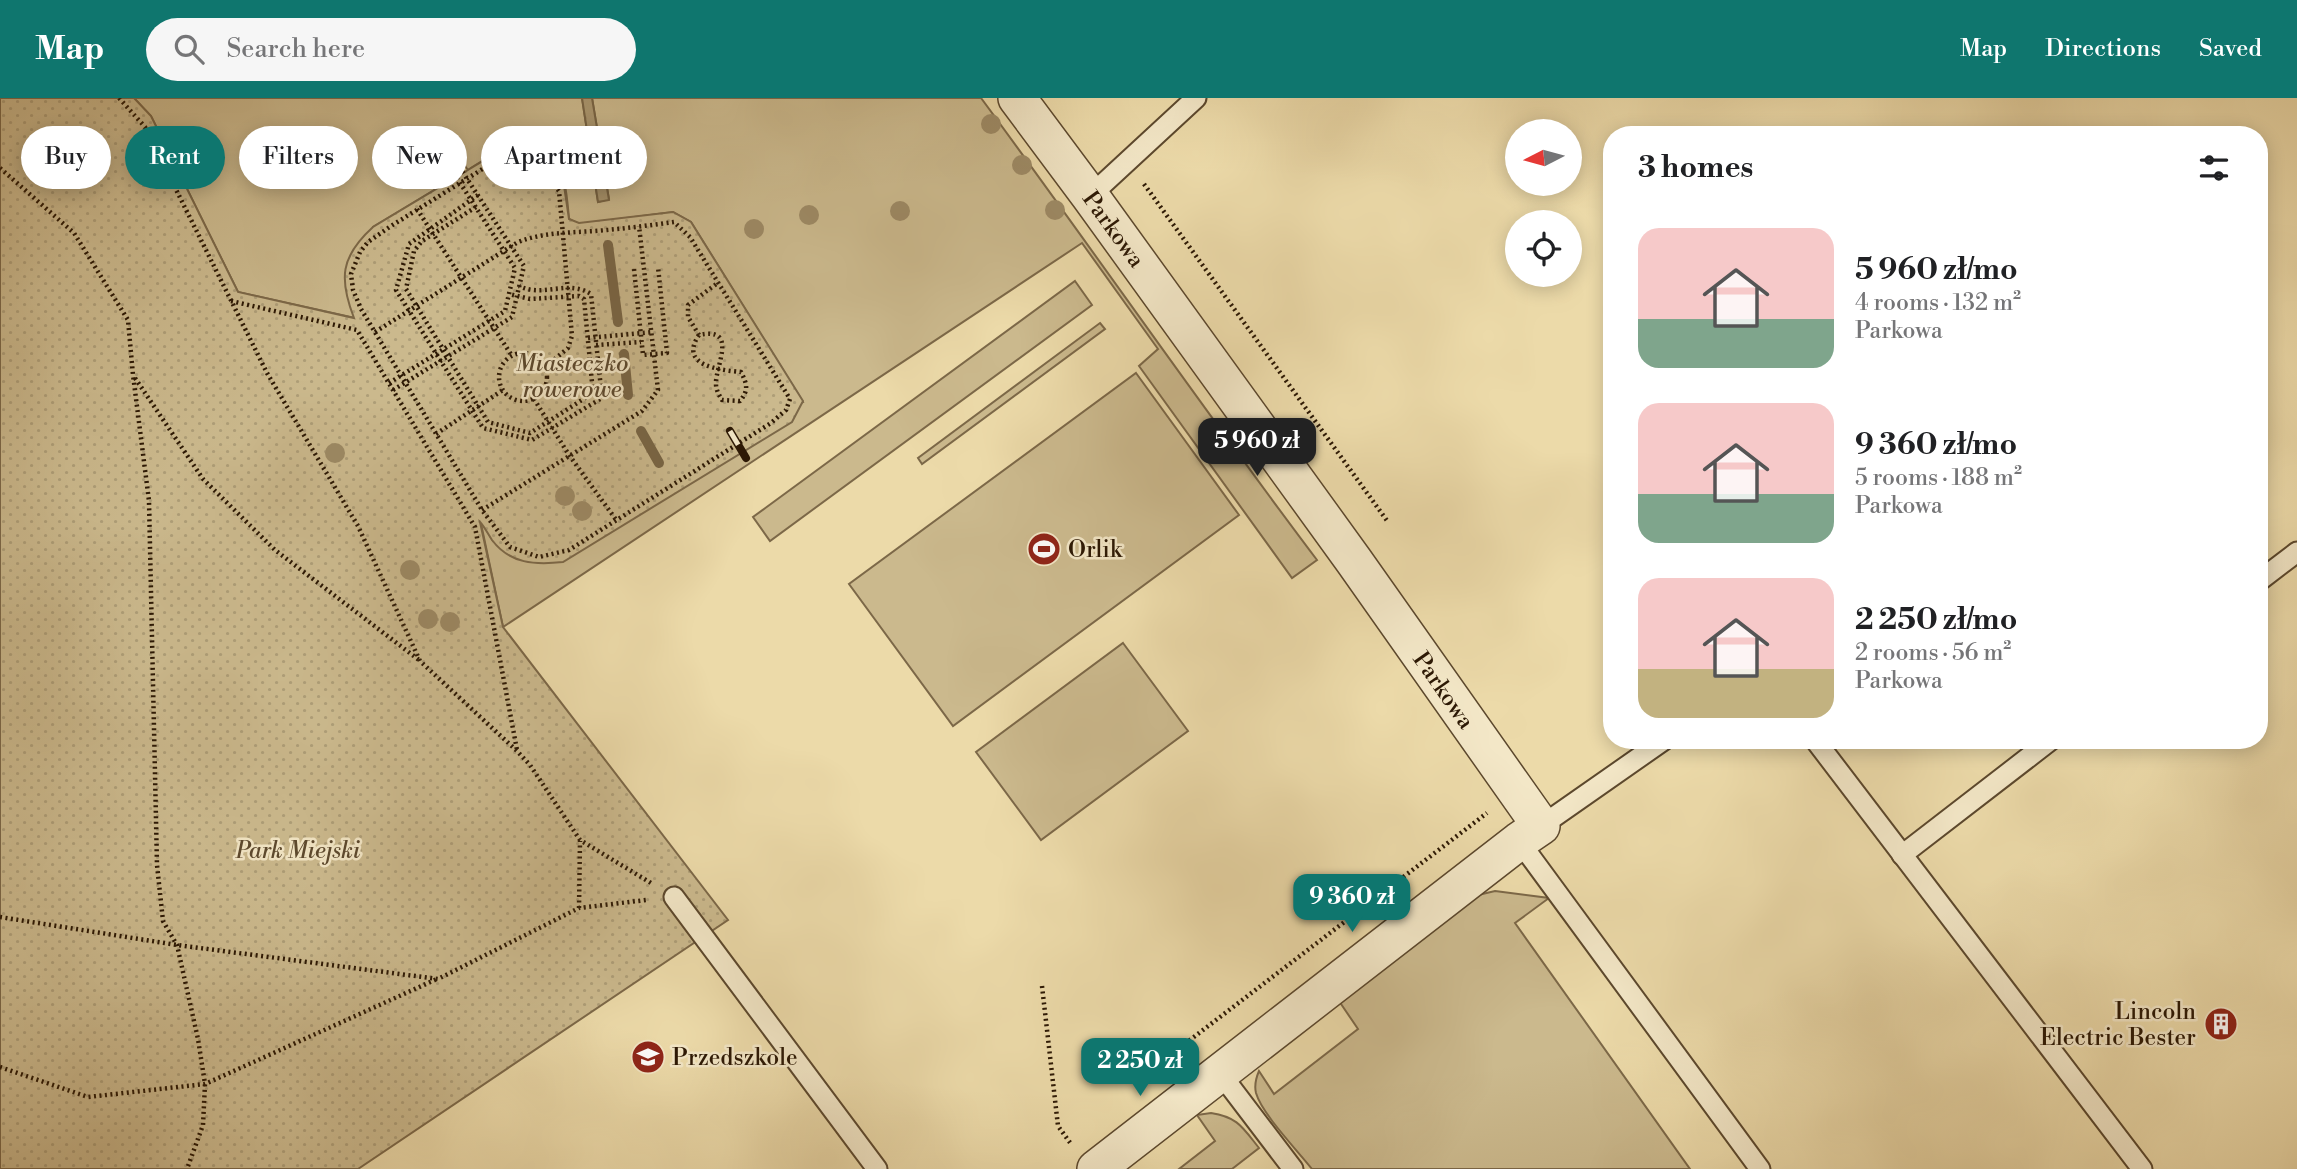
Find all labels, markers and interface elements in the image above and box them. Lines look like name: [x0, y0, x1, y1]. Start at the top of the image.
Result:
search box: [146, 18, 636, 81]
text: Map: [35, 29, 104, 70]
icon: search: [170, 30, 208, 68]
text: Search here: [226, 33, 365, 65]
text: Map: [1960, 34, 2007, 64]
text: Directions: [2045, 34, 2161, 64]
text: Saved: [2199, 34, 2262, 64]
north arrow: [1505, 119, 1582, 196]
map controls: [1505, 119, 1582, 287]
chip: Buy: [21, 126, 111, 189]
chip: Rent: [125, 126, 225, 189]
chip: Filters: [239, 126, 358, 189]
chip: New: [372, 126, 467, 189]
chip: Apartment: [481, 126, 647, 189]
text: 3 homes: [1638, 149, 1753, 187]
icon: filters: [2195, 149, 2233, 187]
street label: Parkowa: [1076, 186, 1151, 274]
button: locate: [1505, 210, 1582, 287]
text: 5 960 zł/mo: [1855, 251, 2018, 289]
icon: home: [1694, 256, 1778, 340]
text: 4 rooms · 132 m²: [1855, 289, 2021, 317]
text: Parkowa: [1855, 317, 1943, 345]
park label: Miasteczko rowerowe: [516, 350, 628, 404]
pin: 5 960 zł: [1185, 418, 1329, 478]
text: 9 360 zł/mo: [1855, 426, 2017, 464]
text: 5 960 zł: [1214, 427, 1300, 455]
icon: home: [1694, 431, 1778, 515]
text: 5 rooms · 188 m²: [1855, 464, 2022, 492]
text: Parkowa: [1855, 492, 1943, 520]
sports icon: Orlik: [1025, 530, 1063, 568]
place label: Orlik: [1068, 536, 1123, 564]
text: 2 250 zł/mo: [1855, 601, 2017, 639]
icon: home: [1694, 606, 1778, 690]
text: 2 rooms · 56 m²: [1855, 639, 2011, 667]
street label: Parkowa: [1407, 647, 1480, 735]
text: Parkowa: [1855, 667, 1943, 695]
park label: Park Miejski: [235, 837, 361, 865]
pin: 9 360 zł: [1280, 874, 1424, 934]
text: 9 360 zł: [1309, 883, 1395, 911]
place label: Lincoln Electric Bester: [2040, 998, 2196, 1052]
building icon: Lincoln Electric Bester: [2202, 1005, 2240, 1043]
school or university icon: Przedszkole: [629, 1038, 667, 1076]
pin: 2 250 zł: [1068, 1038, 1212, 1098]
place label: Przedszkole: [672, 1044, 798, 1072]
text: 2 250 zł: [1097, 1047, 1183, 1075]

